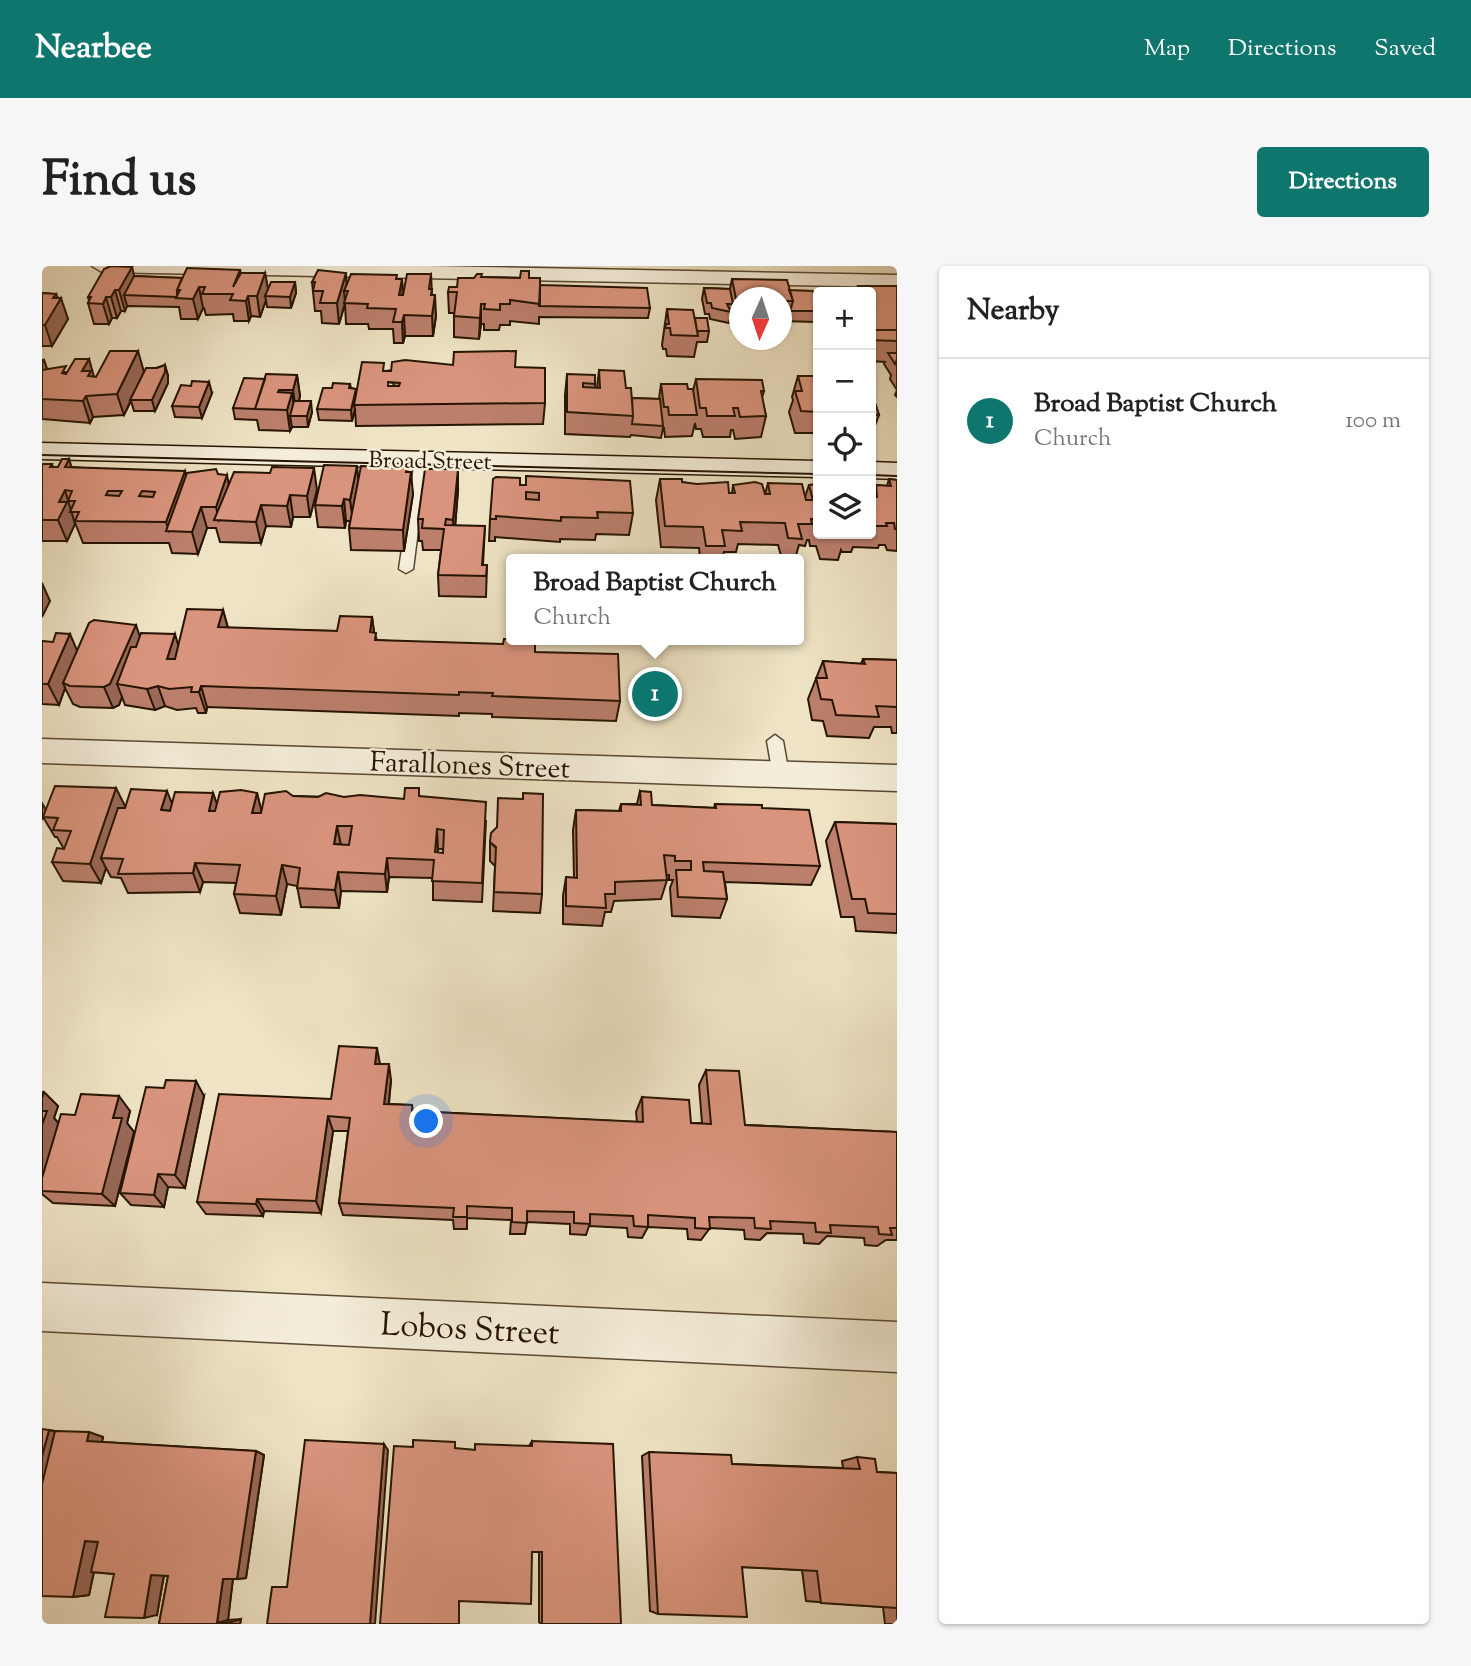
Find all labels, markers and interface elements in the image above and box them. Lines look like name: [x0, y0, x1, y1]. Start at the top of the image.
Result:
text: Nearbee: [35, 25, 152, 73]
text: Map: [1144, 32, 1190, 66]
text: Directions: [1228, 32, 1336, 66]
text: Saved: [1374, 32, 1436, 66]
text: Find us: [42, 147, 196, 217]
button: Directions: [1257, 147, 1429, 217]
north arrow: [729, 287, 792, 350]
map controls: [813, 287, 876, 539]
button: +: [813, 287, 876, 350]
text: Nearby: [967, 290, 1059, 333]
button: −: [813, 350, 876, 413]
text: Broad Baptist Church: [1034, 386, 1277, 423]
text: 1: [986, 405, 994, 438]
text: 100 m: [1345, 405, 1401, 438]
button: locate: [813, 413, 876, 476]
text: Church: [1034, 423, 1112, 456]
street label: Broad Street: [368, 445, 492, 480]
button: layers: [813, 476, 876, 539]
popup: [506, 554, 804, 645]
text: Broad Baptist Church: [533, 565, 777, 602]
text: Church: [533, 602, 611, 635]
pin: 1: [632, 668, 678, 720]
street label: Farallones Street: [369, 744, 571, 790]
your location: [409, 1104, 443, 1138]
street label: Lobos Street: [379, 1302, 560, 1360]

